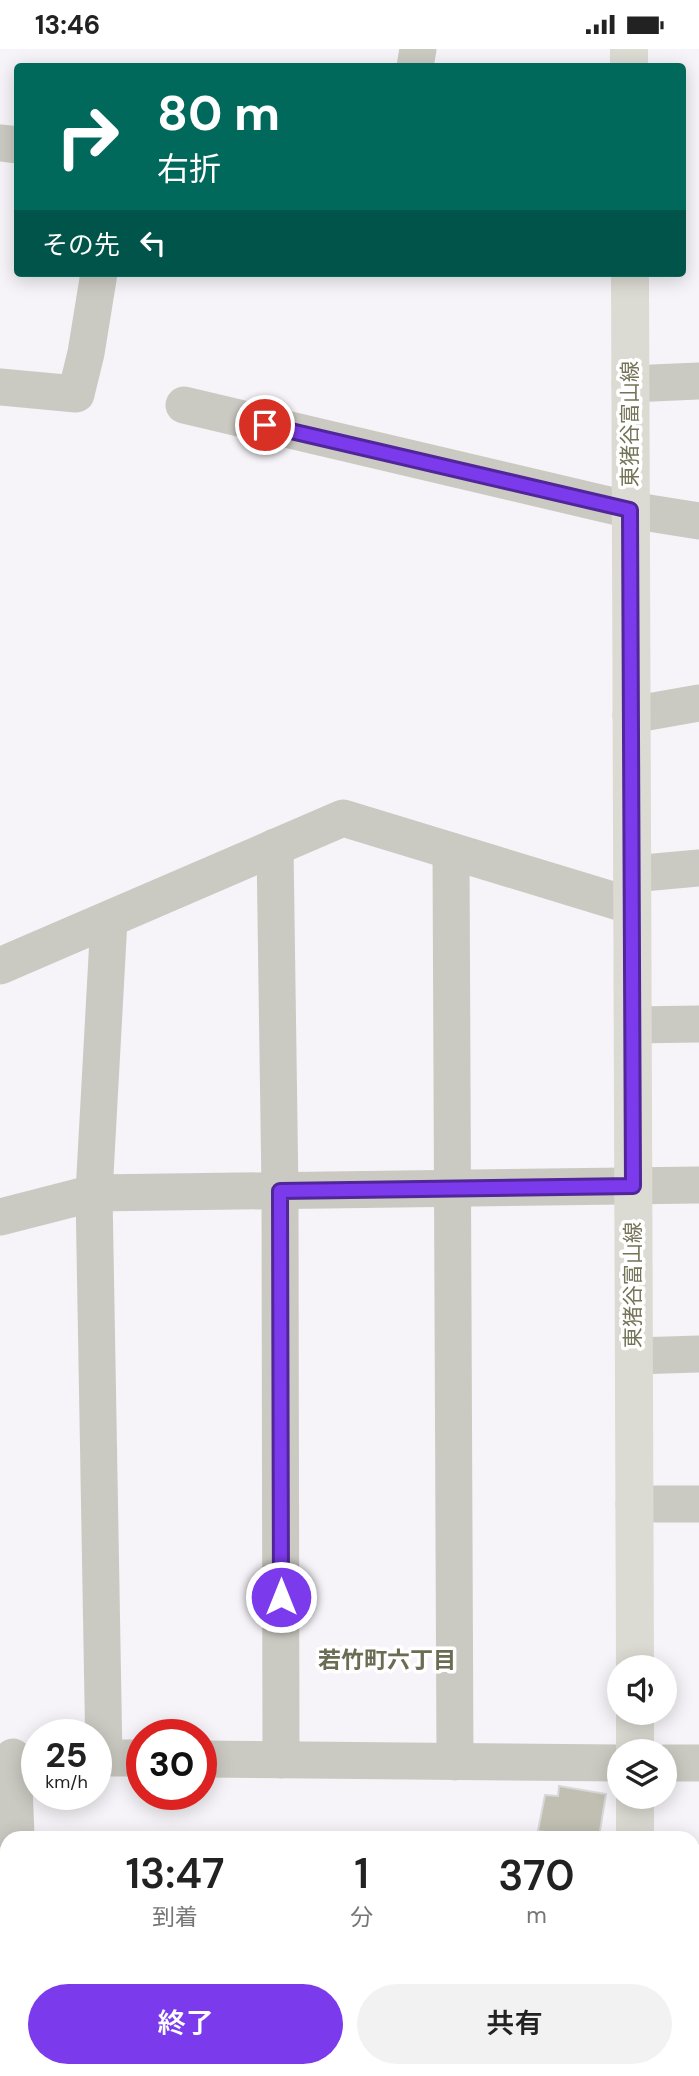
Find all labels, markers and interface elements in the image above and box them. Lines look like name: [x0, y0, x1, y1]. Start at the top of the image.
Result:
text: 13:46: [35, 8, 100, 42]
text: 80 m: [157, 81, 280, 145]
icon: right: [42, 91, 133, 182]
text: 右折: [157, 148, 221, 190]
icon: left: [134, 224, 172, 262]
text: その先: [42, 228, 120, 262]
street label: 東猪谷富山線: [616, 361, 644, 487]
pin: [235, 395, 295, 455]
icon: arrive: [246, 406, 284, 444]
street label: 東猪谷富山線: [619, 1222, 647, 1348]
position arrow: [244, 1560, 318, 1634]
district label: 若竹町六丁目: [318, 1645, 456, 1675]
map controls: [607, 1655, 677, 1809]
button: sound: [607, 1655, 677, 1725]
speed limit sign: 30: [126, 1719, 217, 1810]
text: 25: [46, 1732, 87, 1778]
button: layers: [607, 1739, 677, 1809]
text: km/h: [45, 1770, 88, 1794]
text: 13:47: [125, 1846, 225, 1901]
text: 1: [354, 1846, 369, 1901]
text: 370: [498, 1848, 575, 1903]
text: m: [526, 1900, 547, 1930]
text: 到着: [152, 1902, 198, 1932]
text: 分: [350, 1902, 373, 1932]
button: 終了: [28, 1984, 343, 2064]
button: 共有: [357, 1984, 672, 2064]

